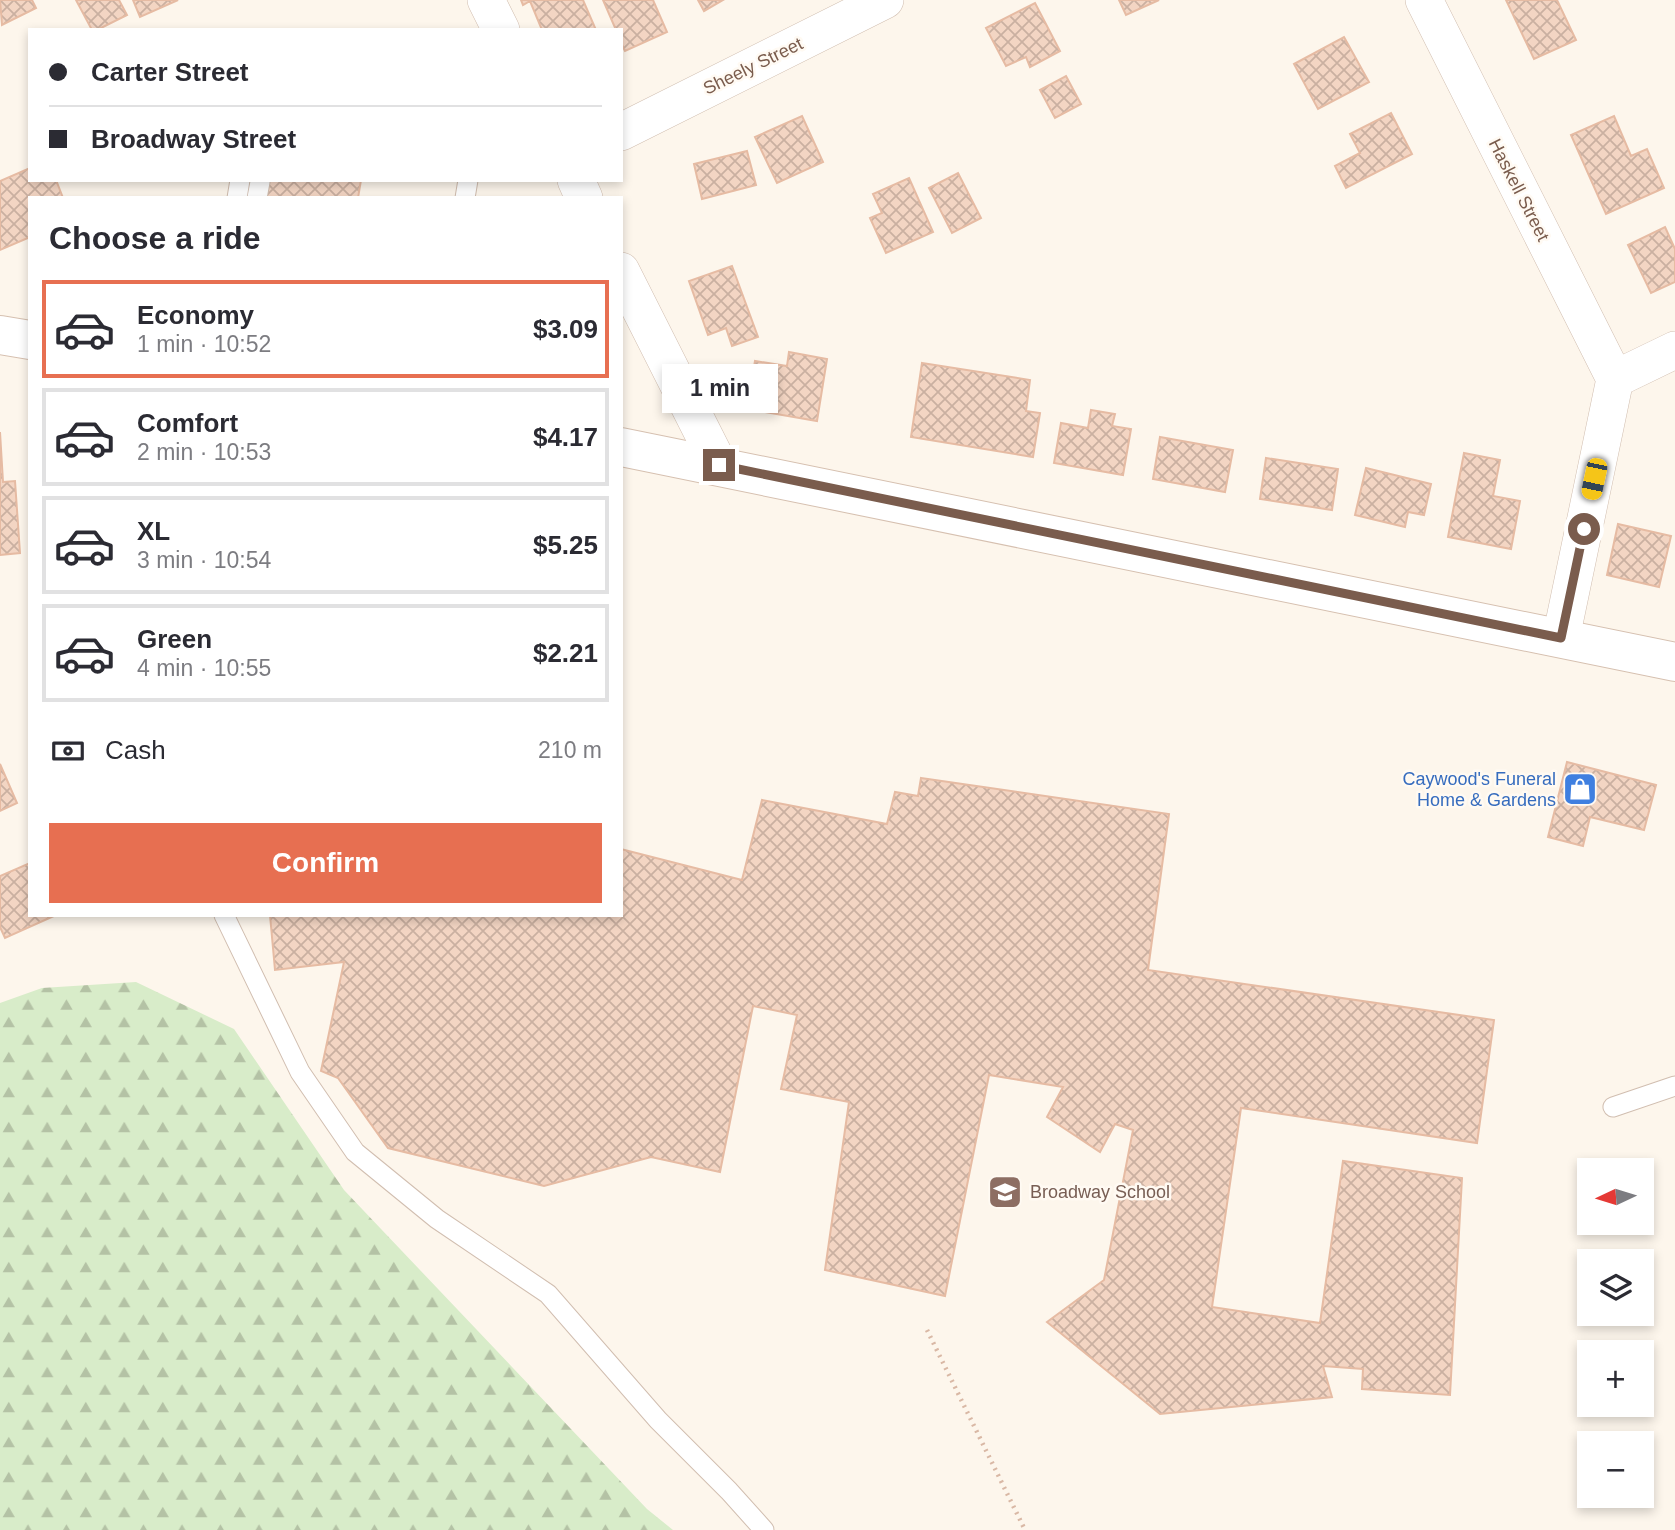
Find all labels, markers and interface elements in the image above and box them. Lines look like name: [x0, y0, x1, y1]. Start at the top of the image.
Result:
street label: Sheely Street: [700, 33, 806, 99]
text: Carter Street: [91, 57, 249, 87]
text: Broadway Street: [91, 124, 296, 154]
street label: Haskell Street: [1485, 136, 1553, 244]
text: Choose a ride: [49, 220, 261, 256]
icon: car: [53, 298, 116, 361]
text: Economy: [137, 300, 254, 330]
text: $3.09: [533, 314, 598, 344]
text: 1 min · 10:52: [137, 331, 271, 357]
callout: 1 min: [661, 364, 777, 412]
text: 1 min: [690, 375, 750, 401]
icon: car: [53, 406, 116, 469]
text: Comfort: [137, 408, 238, 438]
text: $4.17: [533, 422, 598, 452]
text: 2 min · 10:53: [137, 439, 271, 465]
route end: [703, 449, 735, 481]
car: [1580, 456, 1609, 502]
route start: [1568, 513, 1600, 545]
icon: car: [53, 514, 116, 577]
text: XL: [137, 516, 170, 546]
text: $5.25: [533, 530, 598, 560]
text: 3 min · 10:54: [137, 547, 271, 573]
icon: car: [53, 622, 116, 685]
text: Green: [137, 624, 212, 654]
text: $2.21: [533, 638, 598, 668]
text: 4 min · 10:55: [137, 655, 271, 681]
icon: cash: [49, 732, 87, 770]
text: Cash: [105, 735, 166, 765]
text: 210 m: [538, 737, 602, 763]
place label: Caywood's Funeral Home & Gardens: [1402, 769, 1556, 810]
shop icon: Caywood's Funeral Home & Gardens: [1561, 770, 1599, 808]
button: Confirm: [49, 823, 602, 903]
north arrow: [1577, 1158, 1654, 1236]
map controls: [1577, 1158, 1654, 1508]
school or university icon: Broadway School: [986, 1173, 1024, 1211]
place label: Broadway School: [1030, 1182, 1170, 1202]
button: layers: [1577, 1249, 1654, 1326]
button: +: [1577, 1340, 1654, 1417]
button: −: [1577, 1431, 1654, 1508]

